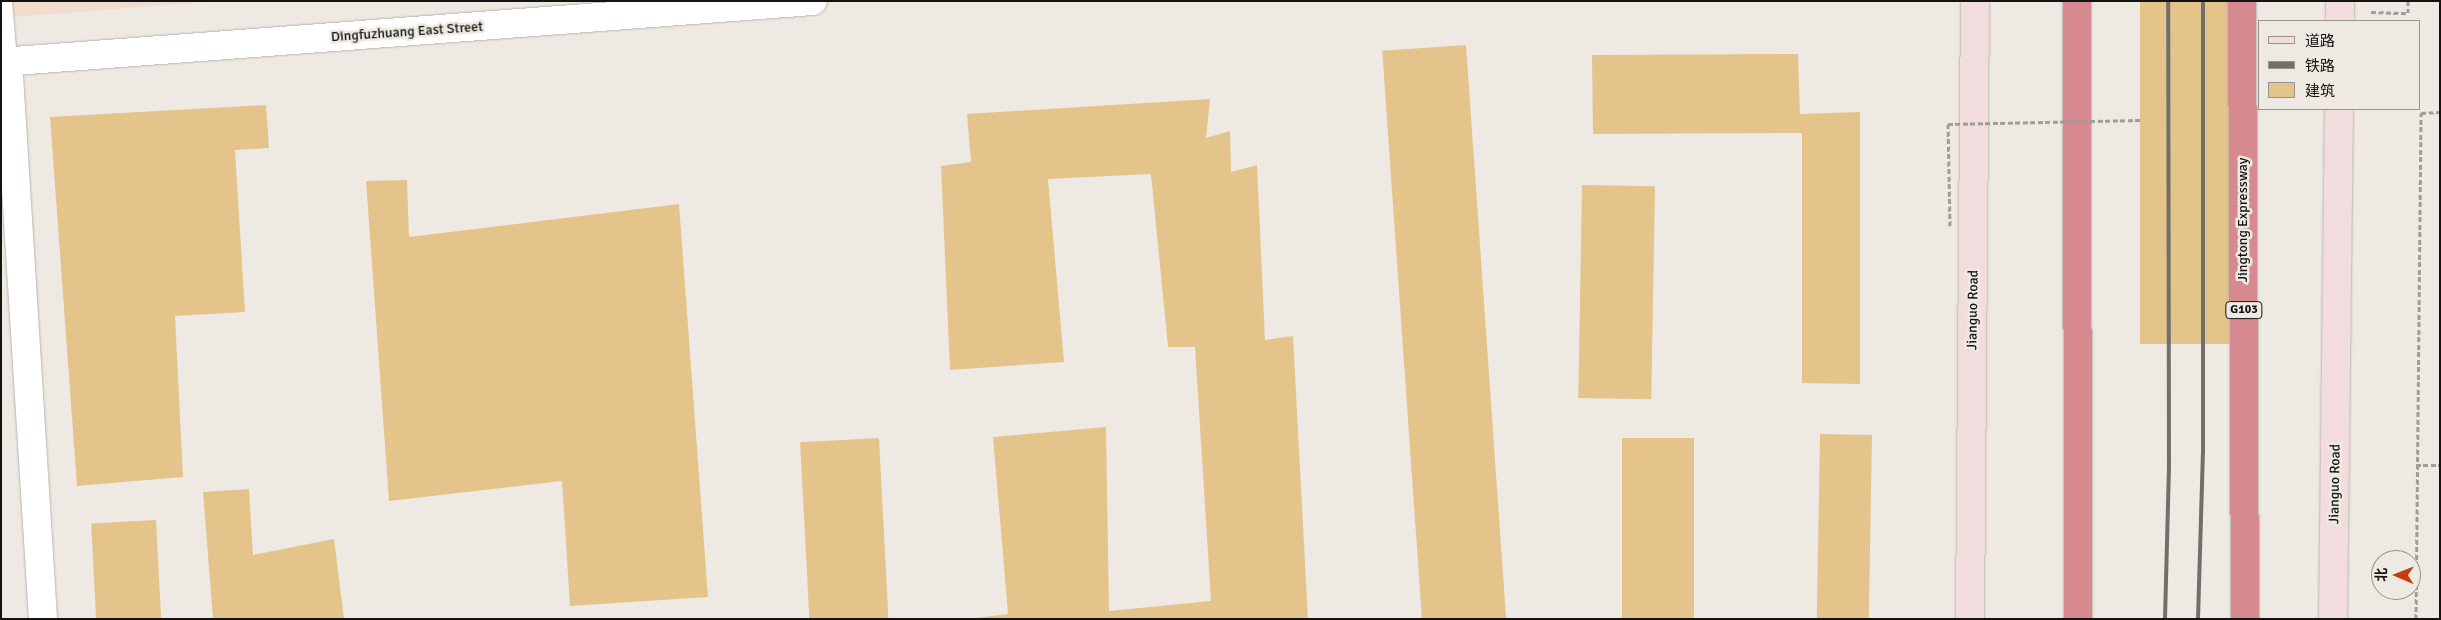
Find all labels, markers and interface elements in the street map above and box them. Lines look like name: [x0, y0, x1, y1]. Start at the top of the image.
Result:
street label: Dingfuzhuang East Street: [330, 18, 484, 46]
legend: [2258, 20, 2421, 110]
text: 道路: [2305, 32, 2335, 50]
text: 铁路: [2305, 57, 2335, 75]
text: 建筑: [2305, 82, 2335, 100]
street label: Jingtong Expressway: [2235, 158, 2251, 282]
street label: Jianguo Road: [1964, 270, 1982, 350]
road number: G103: [2225, 300, 2263, 320]
street label: Jianguo Road: [2326, 444, 2344, 524]
north arrow: [2371, 550, 2421, 600]
text: 北: [2373, 568, 2390, 582]

